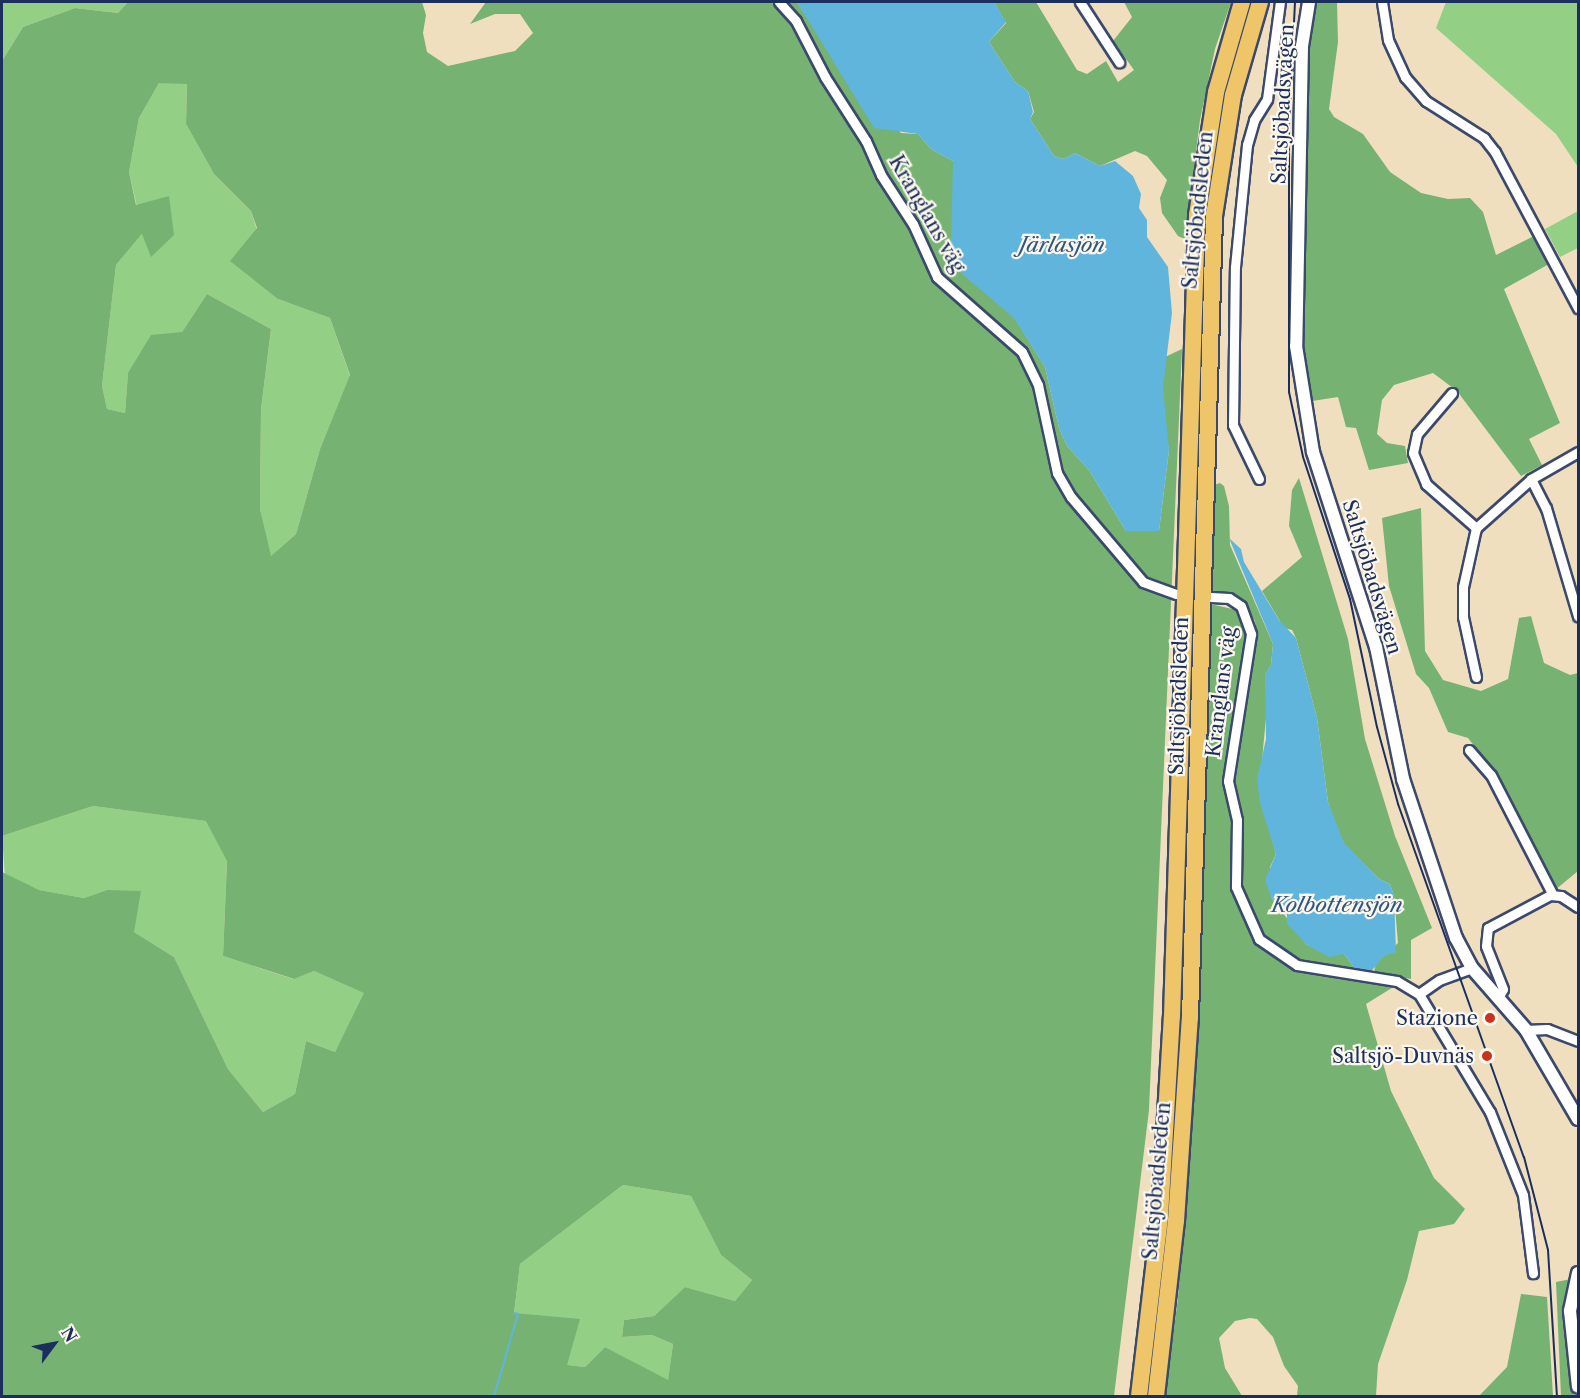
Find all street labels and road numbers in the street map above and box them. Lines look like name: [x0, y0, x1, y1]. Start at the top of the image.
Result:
street label: Saltsjöbadsvägen: [1267, 23, 1299, 185]
street label: Saltsjöbadsleden: [1178, 130, 1218, 290]
street label: Kranglans väg: [884, 151, 970, 277]
street label: Saltsjöbadsvägen: [1337, 497, 1407, 657]
street label: Saltsjöbadsleden: [1164, 616, 1194, 776]
street label: Kranglans väg: [1201, 625, 1241, 759]
street label: Saltsjöbadsleden: [1138, 1101, 1176, 1261]

